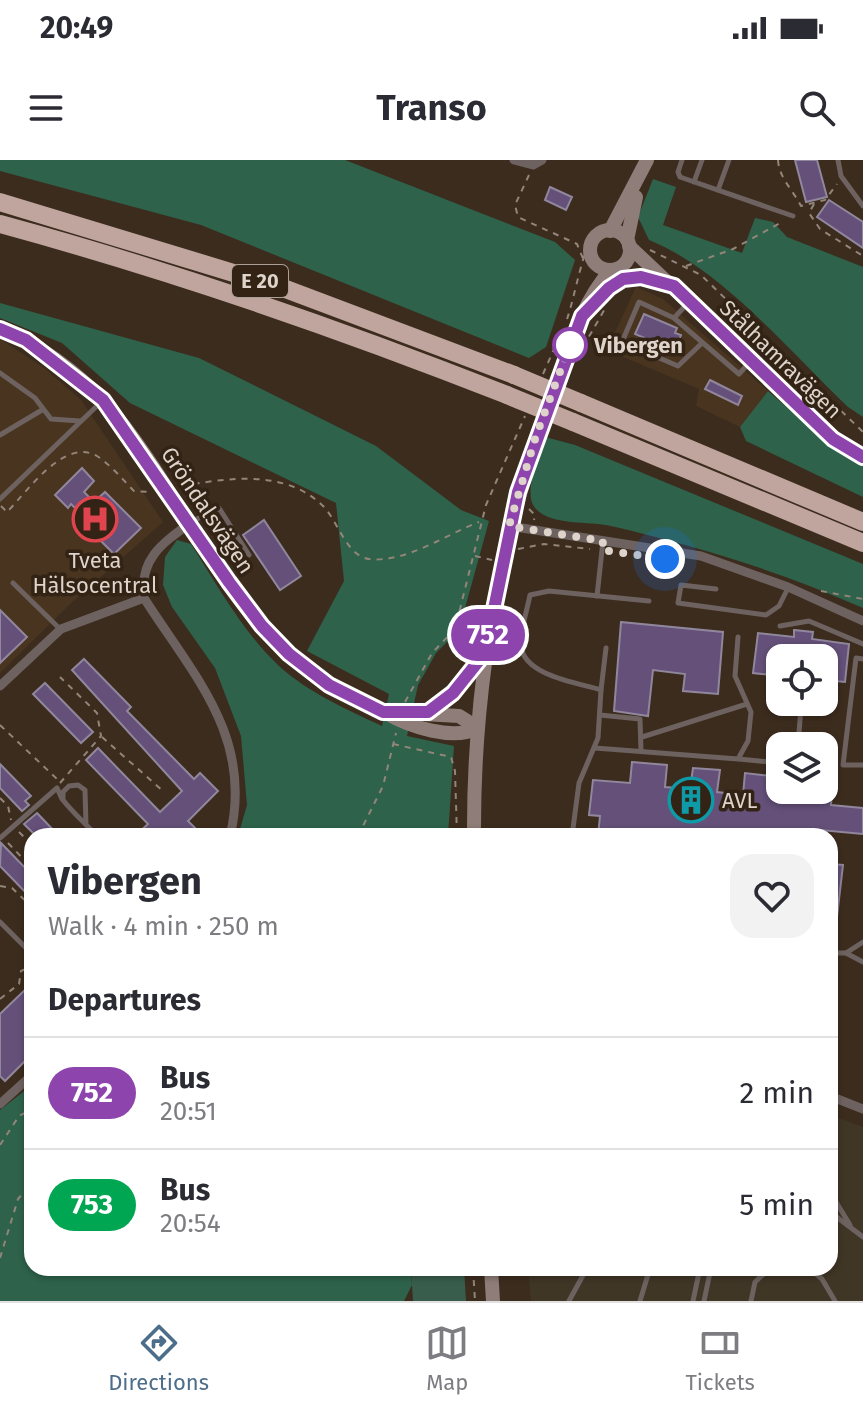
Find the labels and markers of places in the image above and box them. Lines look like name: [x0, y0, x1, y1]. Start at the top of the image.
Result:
marker: Vibergen: [553, 328, 587, 362]
place label: Vibergen: [593, 332, 683, 359]
hospital icon: Tveta Hälsocentral: [71, 495, 119, 543]
place label: Tveta Hälsocentral: [32, 547, 158, 599]
building icon: AVL: [667, 776, 715, 824]
place label: AVL: [722, 787, 758, 814]

